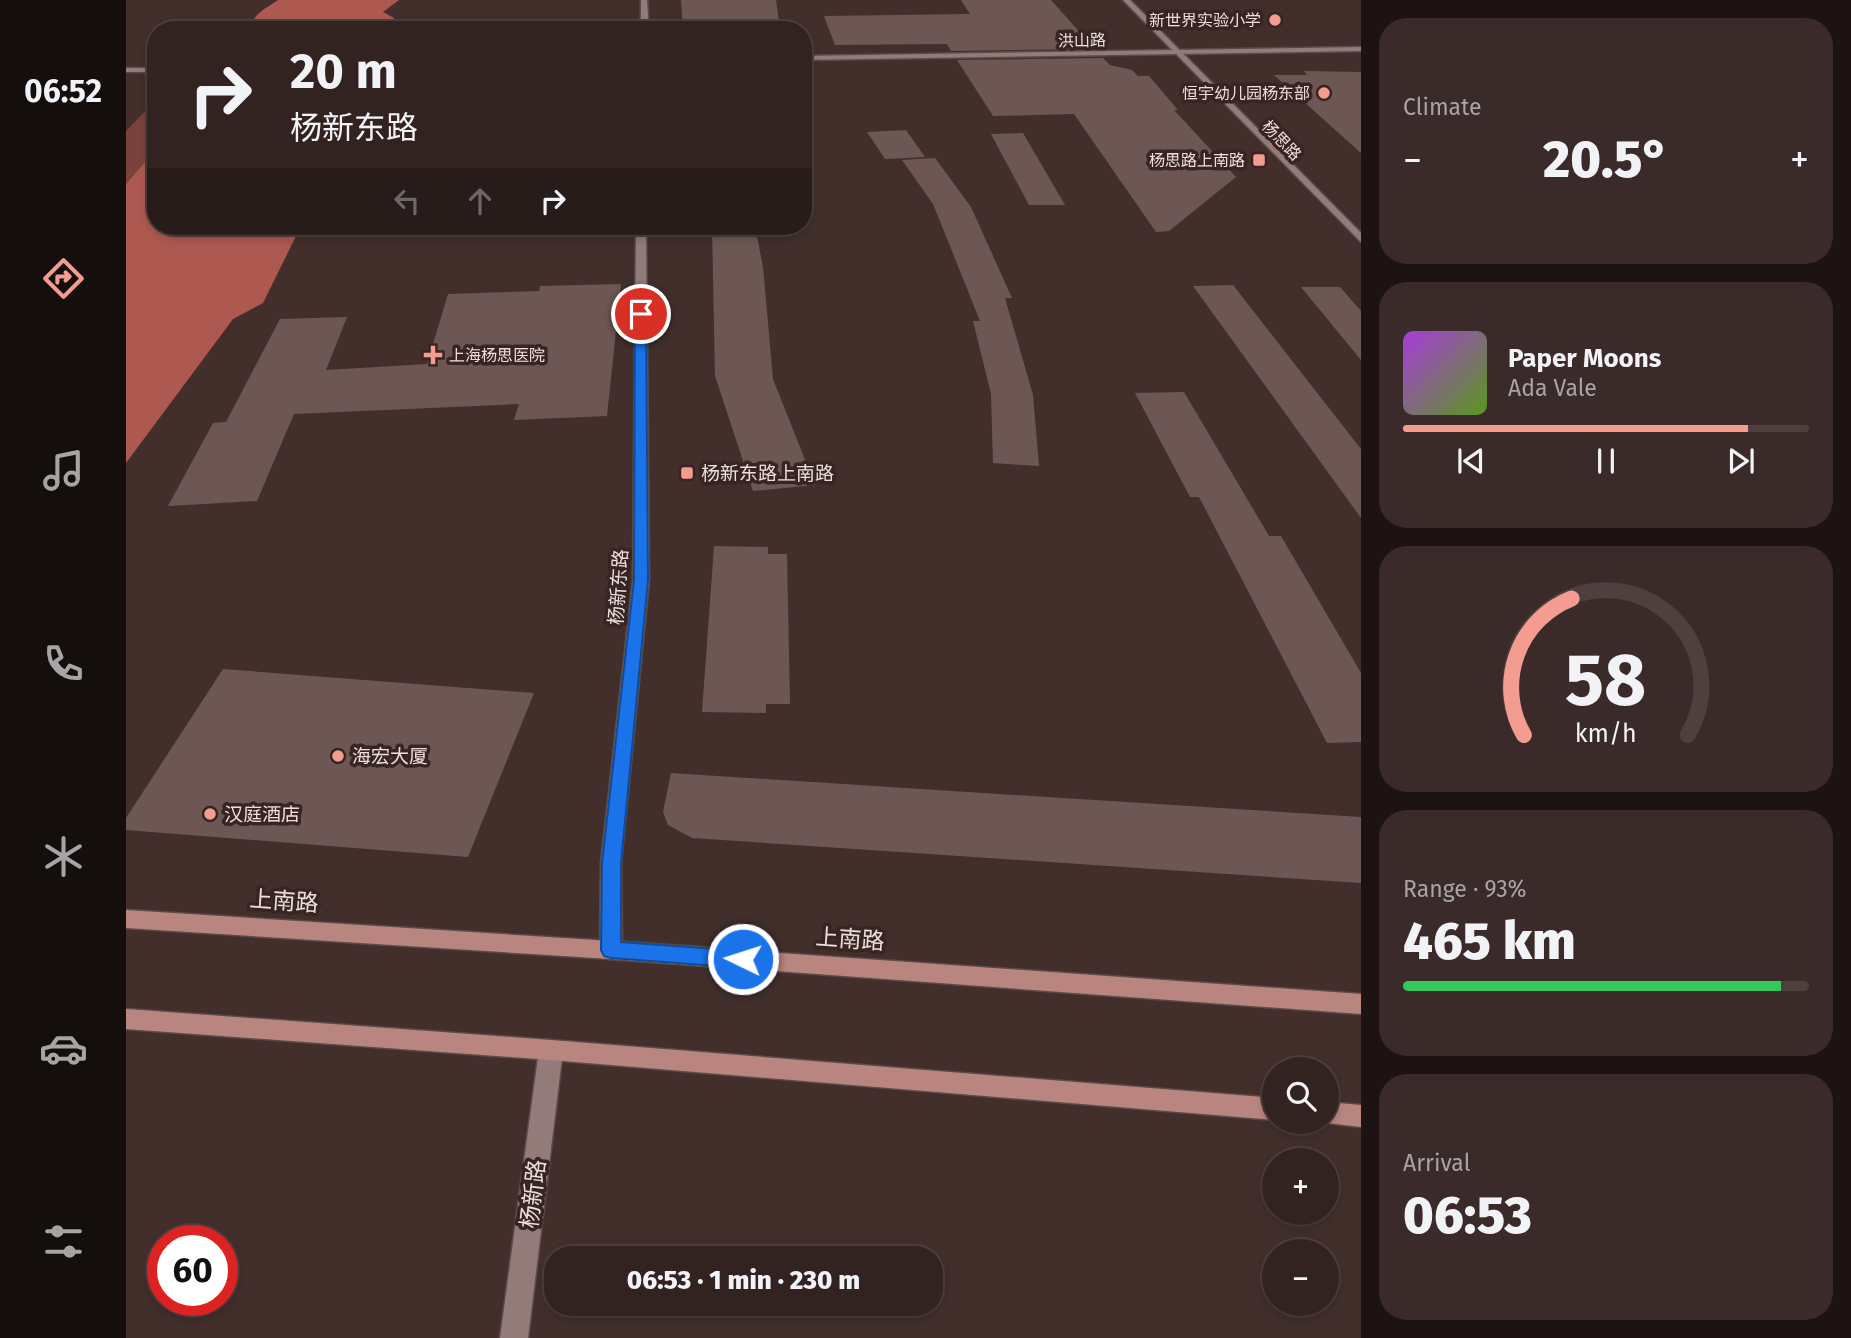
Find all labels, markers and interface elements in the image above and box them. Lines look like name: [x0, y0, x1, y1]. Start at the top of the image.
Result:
place label: 新世界实验小学: [1149, 11, 1261, 30]
marker: 新世界实验小学: [1267, 12, 1283, 28]
street label: 洪山路: [1058, 31, 1106, 50]
text: 20 m: [290, 42, 397, 101]
icon: right: [175, 49, 266, 140]
text: 06:52: [24, 72, 102, 110]
place label: 恒宇幼儿园杨东部: [1182, 84, 1310, 103]
marker: 恒宇幼儿园杨东部: [1316, 85, 1332, 101]
text: Climate: [1403, 93, 1482, 121]
text: 杨新东路: [290, 109, 418, 147]
street label: 杨思路: [1258, 116, 1305, 164]
text: 20.5°: [1543, 128, 1669, 191]
text: −: [1403, 137, 1422, 183]
text: +: [1790, 137, 1809, 183]
place label: 杨思路上南路: [1149, 151, 1245, 170]
marker: 杨思路上南路: [1251, 152, 1267, 168]
icon: left: [388, 182, 426, 220]
icon: ahead: [461, 182, 499, 220]
icon: right: [534, 182, 572, 220]
icon: directions: [39, 254, 88, 303]
pin: [611, 284, 671, 344]
icon: arrive: [622, 295, 660, 333]
text: Paper Moons: [1508, 343, 1661, 374]
marker: 上海杨思医院: [423, 345, 443, 365]
place label: 上海杨思医院: [449, 346, 545, 365]
text: Ada Vale: [1508, 374, 1597, 402]
icon: previous: [1452, 442, 1490, 480]
icon: pause: [1587, 442, 1625, 480]
icon: next: [1722, 442, 1760, 480]
icon: music: [39, 446, 88, 495]
place label: 杨新东路上南路: [701, 462, 834, 485]
marker: 杨新东路上南路: [679, 465, 695, 481]
street label: 杨新东路: [604, 548, 633, 626]
text: 58: [1565, 637, 1647, 724]
icon: phone: [39, 639, 88, 688]
text: km/h: [1575, 719, 1637, 749]
place label: 海宏大厦: [352, 745, 428, 768]
marker: 海宏大厦: [330, 748, 346, 764]
place label: 汉庭酒店: [224, 803, 300, 826]
marker: 汉庭酒店: [202, 806, 218, 822]
icon: climate: [39, 832, 88, 881]
text: Range · 93%: [1403, 875, 1527, 903]
street label: 上南路: [249, 885, 319, 917]
text: 465 km: [1403, 910, 1576, 973]
position arrow: [706, 922, 780, 996]
street label: 上南路: [815, 923, 885, 955]
icon: car: [39, 1024, 88, 1073]
map controls: [1262, 1057, 1339, 1316]
button: search: [1262, 1057, 1339, 1134]
button: +: [1262, 1148, 1339, 1225]
text: Arrival: [1403, 1149, 1470, 1177]
street label: 杨新路: [515, 1158, 551, 1230]
text: 06:53: [1403, 1184, 1532, 1247]
icon: filters: [39, 1217, 88, 1266]
speed limit sign: 60: [147, 1225, 238, 1316]
button: −: [1262, 1239, 1339, 1316]
text: 06:53 · 1 min · 230 m: [627, 1265, 860, 1296]

